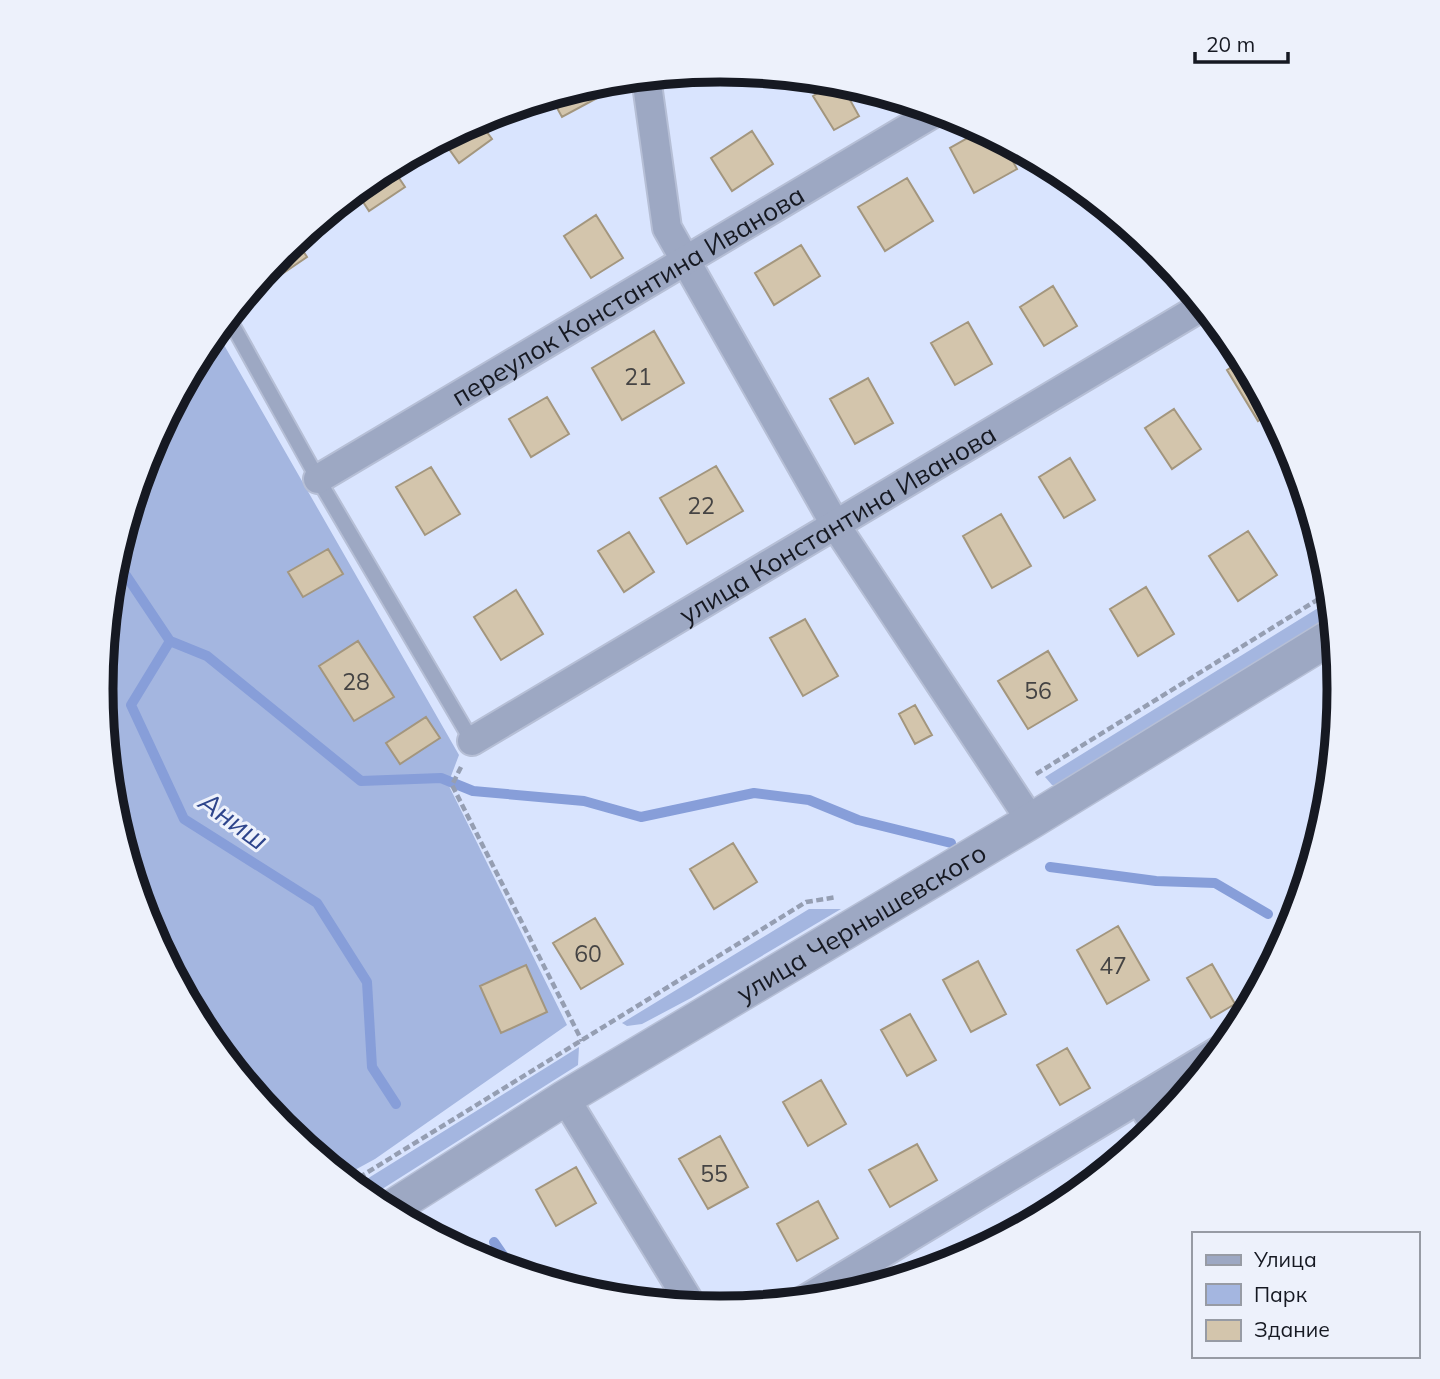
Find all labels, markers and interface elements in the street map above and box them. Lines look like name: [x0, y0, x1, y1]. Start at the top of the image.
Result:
scale bar: [1195, 21, 1288, 65]
text: 20 m: [1206, 31, 1255, 57]
street label: переулок Константина Иванова: [445, 177, 810, 413]
house number: 21: [624, 362, 652, 391]
street label: улица Константина Иванова: [673, 417, 1002, 631]
house number: 22: [687, 491, 715, 520]
house number: 28: [342, 667, 370, 696]
house number: 56: [1024, 676, 1052, 705]
water label: Аниш: [192, 783, 275, 857]
street label: улица Чернышевского: [730, 835, 992, 1009]
house number: 60: [574, 939, 602, 968]
house number: 47: [1099, 951, 1127, 980]
house number: 55: [700, 1159, 728, 1188]
legend: [1192, 1232, 1419, 1358]
text: Улица: [1253, 1246, 1317, 1272]
text: Парк: [1254, 1281, 1308, 1307]
text: Здание: [1254, 1316, 1330, 1342]

